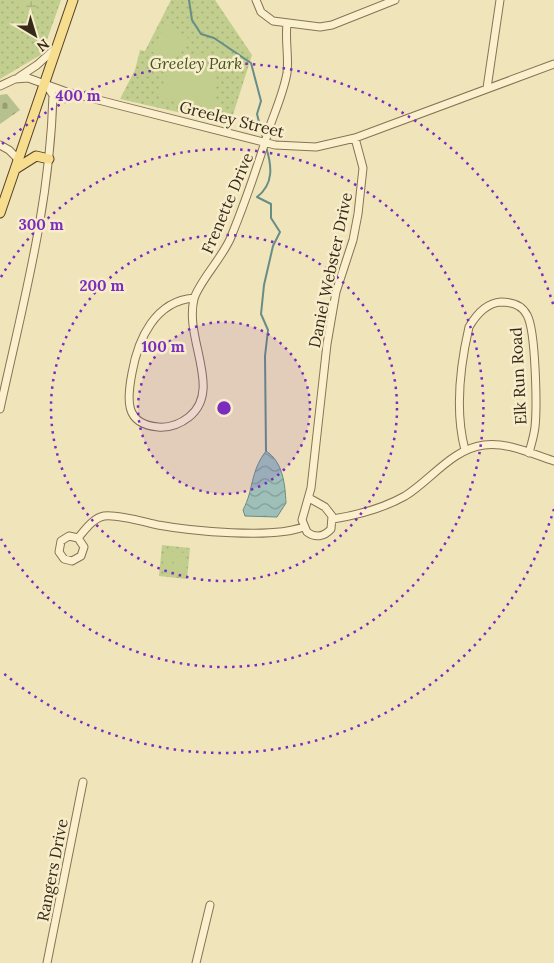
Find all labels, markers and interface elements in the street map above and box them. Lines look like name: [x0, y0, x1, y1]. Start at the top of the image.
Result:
north arrow: [10, 10, 60, 60]
text: N: [33, 35, 53, 56]
park label: Greeley Park: [150, 53, 242, 73]
text: 400 m: [55, 86, 101, 105]
street label: Greeley Street: [178, 96, 287, 142]
street label: Frenette Drive: [197, 149, 257, 257]
street label: Daniel Webster Drive: [304, 190, 356, 349]
text: 300 m: [18, 215, 64, 234]
text: 200 m: [80, 276, 125, 295]
street label: Elk Run Road: [505, 326, 531, 425]
text: 100 m: [142, 337, 185, 356]
centre of rings: [215, 399, 233, 417]
street label: Rangers Drive: [32, 817, 72, 923]

